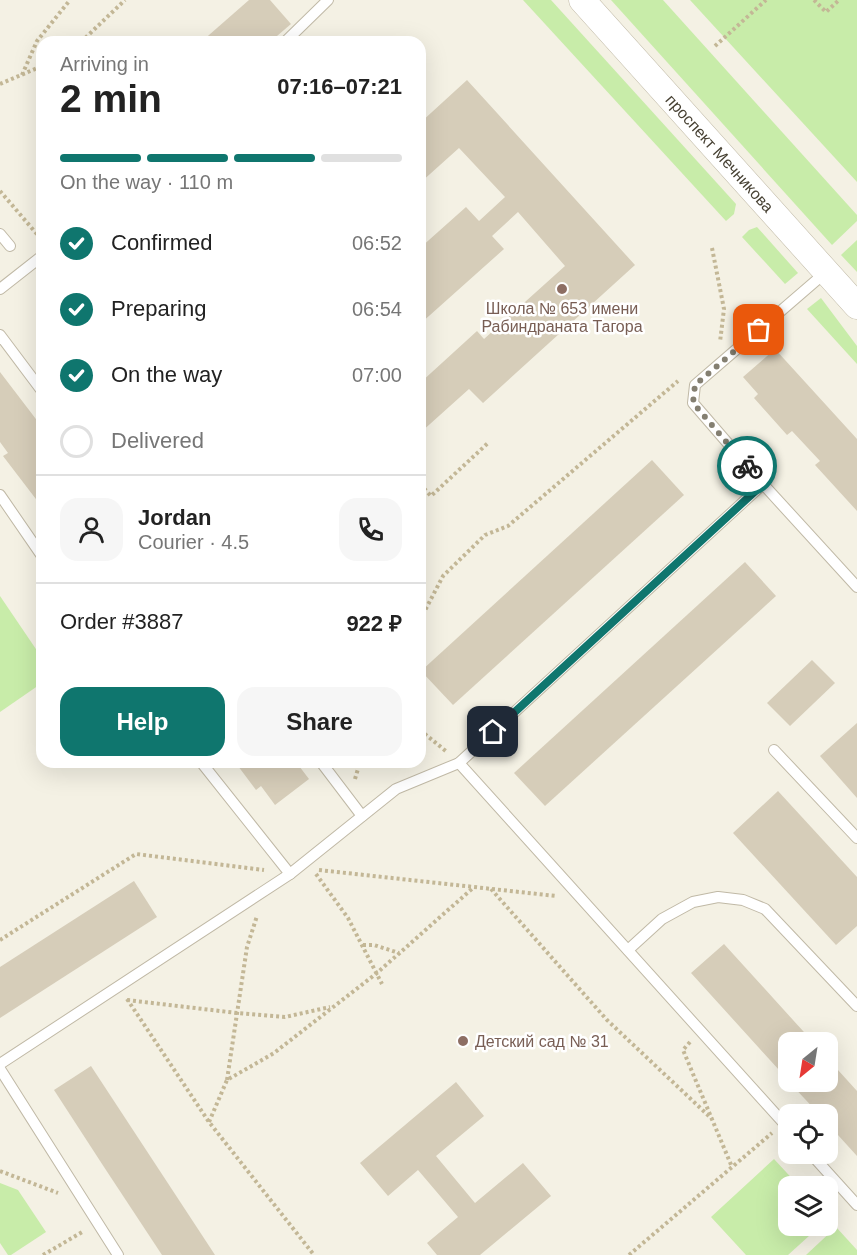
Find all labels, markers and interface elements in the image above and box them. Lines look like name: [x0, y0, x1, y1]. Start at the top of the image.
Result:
text: Arriving in: [60, 53, 149, 75]
text: 07:16–07:21: [277, 74, 402, 99]
text: 2 min: [60, 77, 162, 120]
street label: проспект Мечникова: [662, 91, 777, 216]
text: On the way · 110 m: [60, 171, 233, 193]
icon: check: [60, 227, 93, 260]
text: Confirmed: [111, 230, 212, 255]
text: 06:52: [352, 232, 402, 254]
marker: Школа № 653 имени Рабиндраната Тагора: [555, 282, 569, 296]
icon: check: [60, 293, 93, 326]
text: Preparing: [111, 296, 206, 321]
text: 06:54: [352, 298, 402, 320]
place label: Школа № 653 имени Рабиндраната Тагора: [481, 300, 643, 335]
pin: [733, 304, 784, 355]
icon: bag: [742, 313, 775, 346]
icon: check: [60, 359, 93, 392]
text: On the way: [111, 362, 222, 387]
text: 07:00: [352, 364, 402, 386]
text: Delivered: [111, 428, 204, 453]
courier: [717, 436, 777, 496]
icon: bike: [731, 450, 764, 483]
button: person: [60, 498, 123, 561]
button: phone: [339, 498, 402, 561]
text: Jordan: [138, 505, 211, 530]
text: Courier · 4.5: [138, 531, 249, 553]
text: Order #3887: [60, 609, 184, 634]
text: 922 ₽: [346, 611, 402, 636]
button: Help: [60, 687, 225, 756]
button: Share: [237, 687, 402, 756]
pin: [467, 706, 518, 757]
icon: home: [476, 715, 509, 748]
north arrow: [778, 1032, 838, 1092]
map controls: [778, 1032, 838, 1236]
place label: Детский сад № 31: [475, 1033, 609, 1050]
marker: Детский сад № 31: [456, 1034, 470, 1048]
button: locate: [778, 1104, 838, 1164]
button: layers: [778, 1176, 838, 1236]

